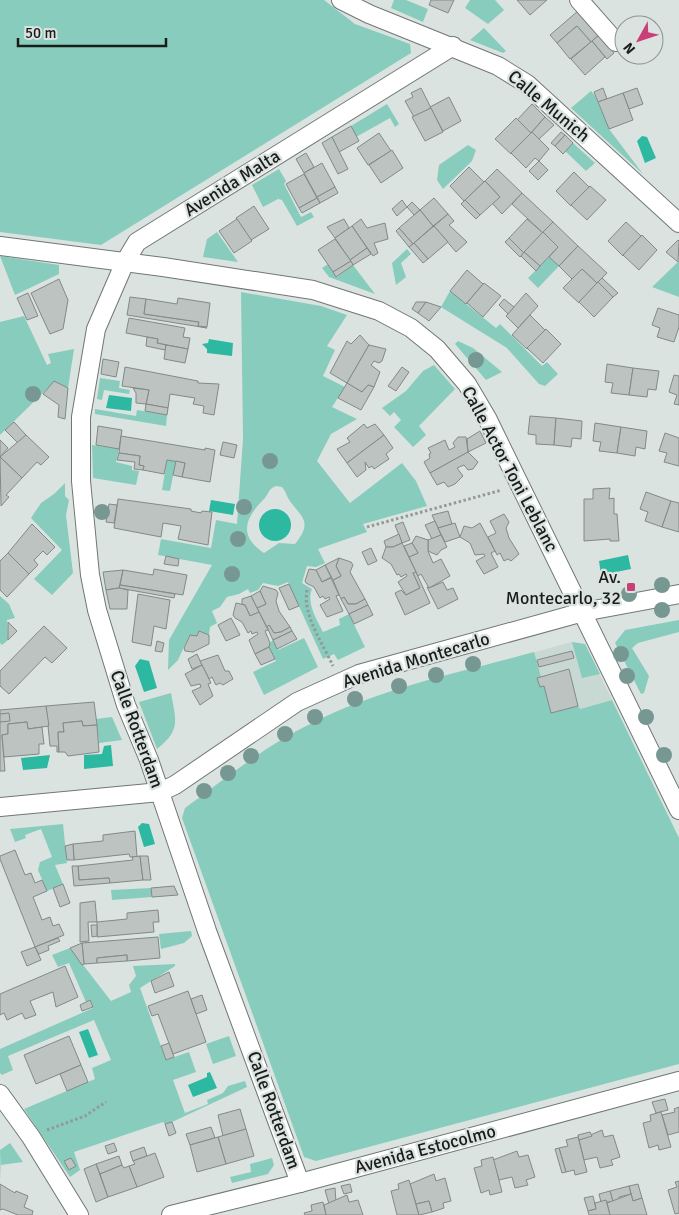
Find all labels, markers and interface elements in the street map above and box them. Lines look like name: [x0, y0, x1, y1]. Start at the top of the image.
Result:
scale bar: [18, 15, 165, 47]
north arrow: [614, 15, 664, 65]
text: 50 m: [25, 24, 56, 42]
text: N: [620, 39, 639, 57]
street label: Calle Munich: [503, 65, 595, 147]
street label: Avenida Malta: [180, 145, 284, 221]
street label: Calle Actor Toni Leblanc: [457, 383, 563, 555]
place label: Av. Montecarlo, 32: [505, 566, 621, 609]
marker: Av. Montecarlo, 32: [625, 581, 637, 593]
street label: Avenida Montecarlo: [340, 627, 492, 693]
street label: Calle Rotterdam: [106, 667, 168, 791]
street label: Calle Rotterdam: [243, 1048, 305, 1172]
street label: Avenida Estocolmo: [352, 1120, 498, 1178]

